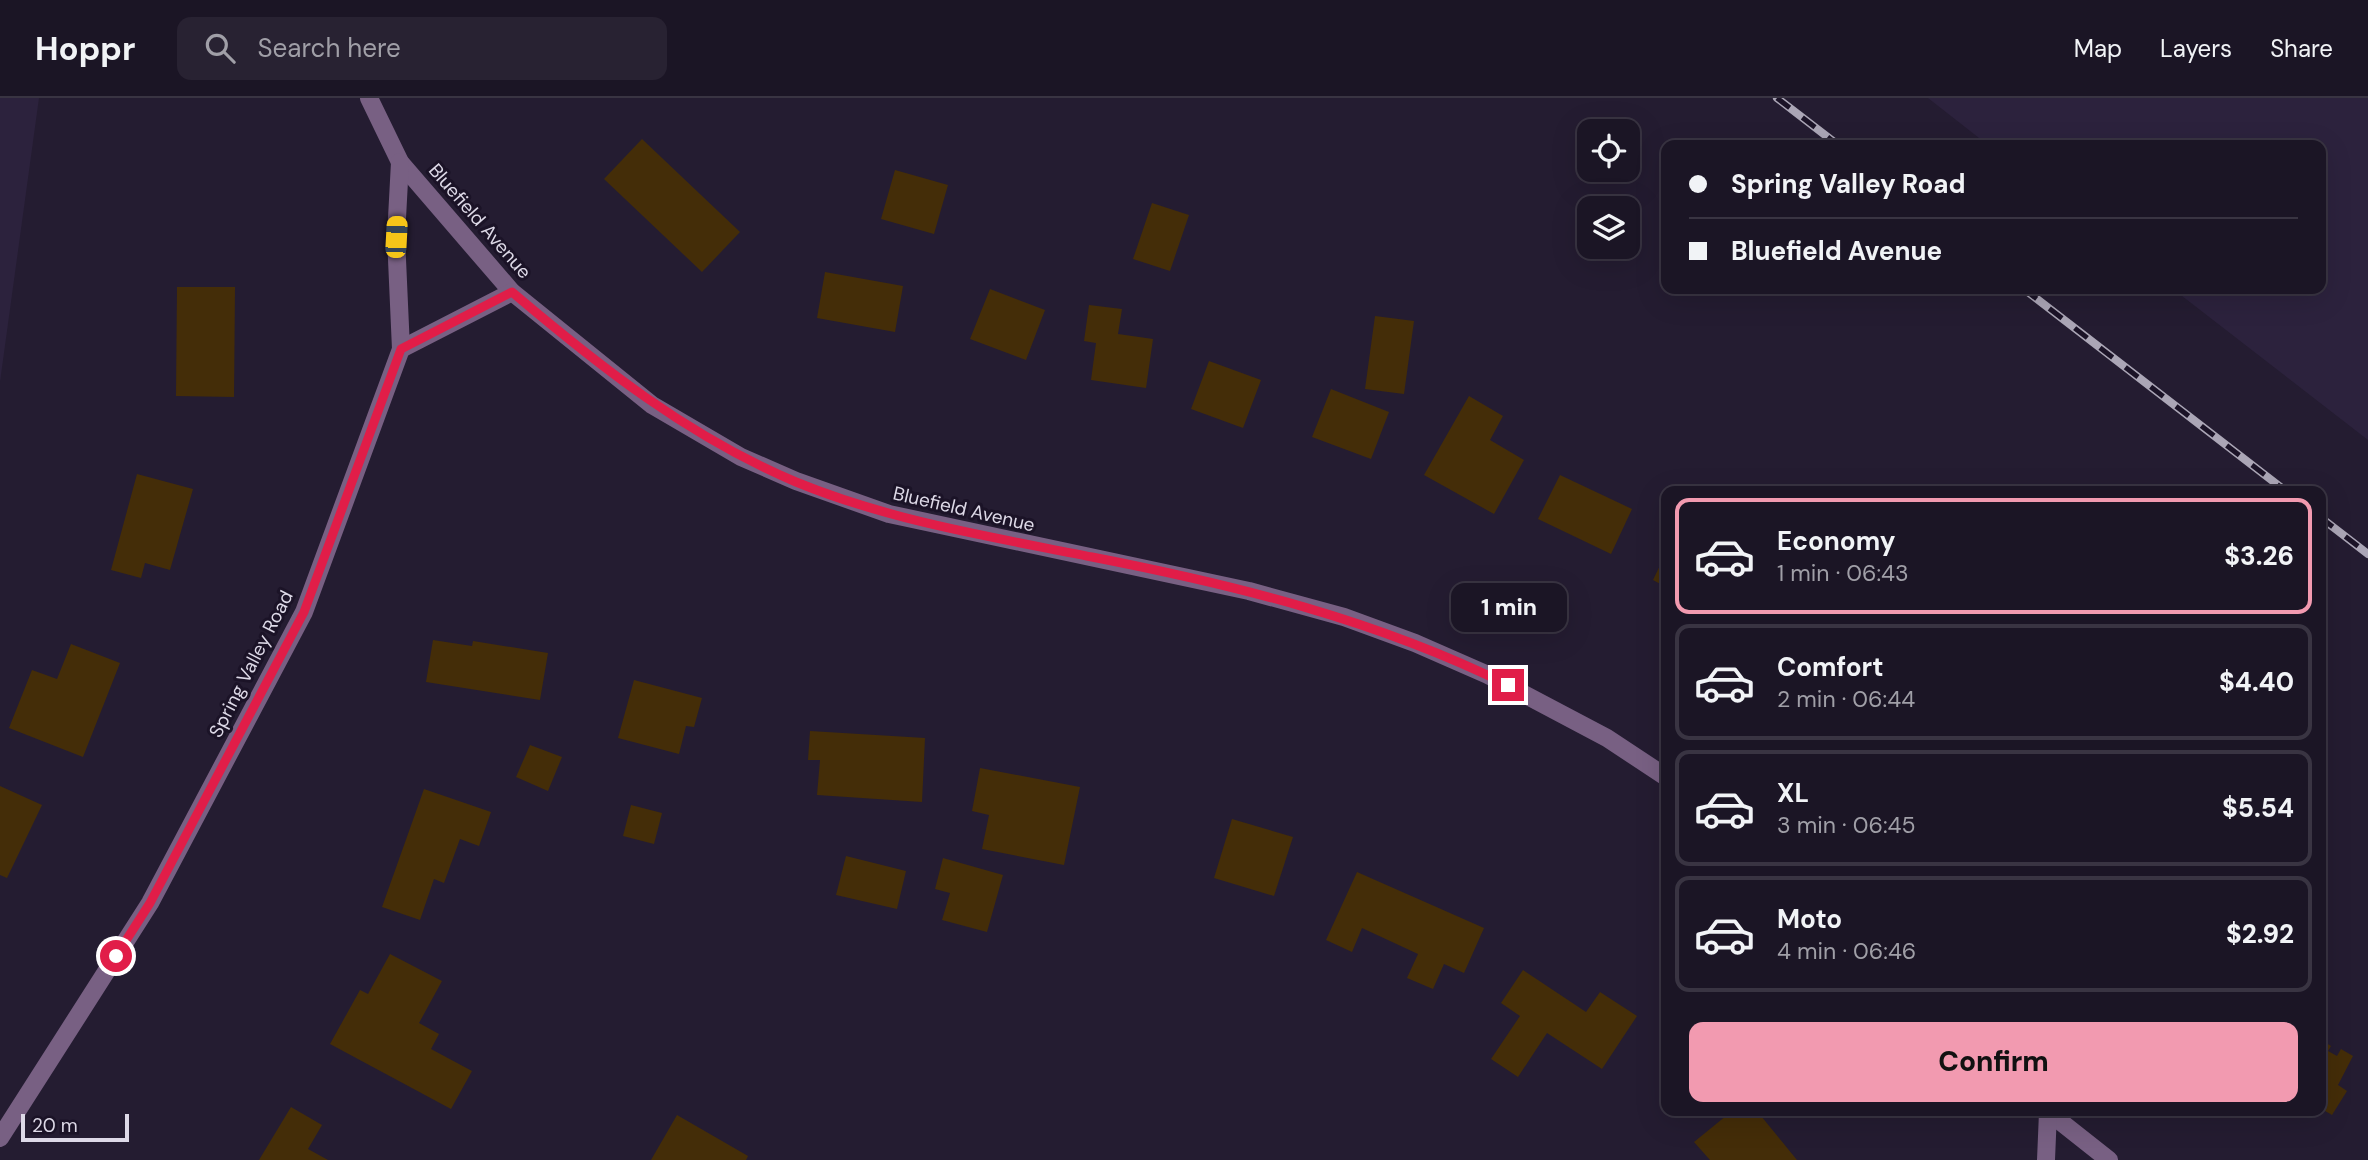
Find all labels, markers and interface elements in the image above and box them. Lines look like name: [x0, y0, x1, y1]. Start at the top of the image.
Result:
search box: [177, 17, 667, 80]
text: Hoppr: [35, 27, 135, 70]
icon: search: [201, 29, 239, 67]
text: Search here: [257, 31, 401, 65]
text: Map: [2074, 33, 2122, 64]
text: Layers: [2160, 33, 2232, 64]
text: Share: [2270, 33, 2333, 64]
map controls: [1577, 119, 1640, 259]
button: locate: [1577, 119, 1640, 182]
street label: Bluefield Avenue: [423, 158, 537, 284]
text: Spring Valley Road: [1731, 167, 1966, 201]
button: layers: [1577, 196, 1640, 259]
car: [385, 215, 408, 259]
text: Bluefield Avenue: [1731, 234, 1942, 268]
street label: Bluefield Avenue: [891, 481, 1037, 537]
text: Economy: [1777, 524, 1895, 558]
icon: car: [1693, 525, 1756, 588]
text: $3.26: [2224, 539, 2294, 573]
text: 1 min · 06:43: [1777, 558, 1909, 588]
callout: 1 min: [1450, 584, 1566, 632]
street label: Spring Valley Road: [203, 586, 299, 742]
text: 1 min: [1481, 592, 1537, 622]
text: Comfort: [1777, 650, 1883, 684]
icon: car: [1693, 651, 1756, 714]
text: $4.40: [2219, 665, 2294, 699]
route end: [1492, 669, 1524, 701]
text: 2 min · 06:44: [1777, 684, 1915, 714]
text: XL: [1777, 776, 1809, 810]
icon: car: [1693, 777, 1756, 840]
text: $5.54: [2222, 791, 2294, 825]
text: 3 min · 06:45: [1777, 810, 1916, 840]
text: Moto: [1777, 902, 1842, 936]
icon: car: [1693, 903, 1756, 966]
text: $2.92: [2226, 917, 2294, 951]
text: 4 min · 06:46: [1777, 936, 1916, 966]
route start: [100, 940, 132, 972]
button: Confirm: [1689, 1022, 2298, 1102]
scale bar: [21, 1111, 130, 1143]
text: 20 m: [32, 1113, 78, 1138]

